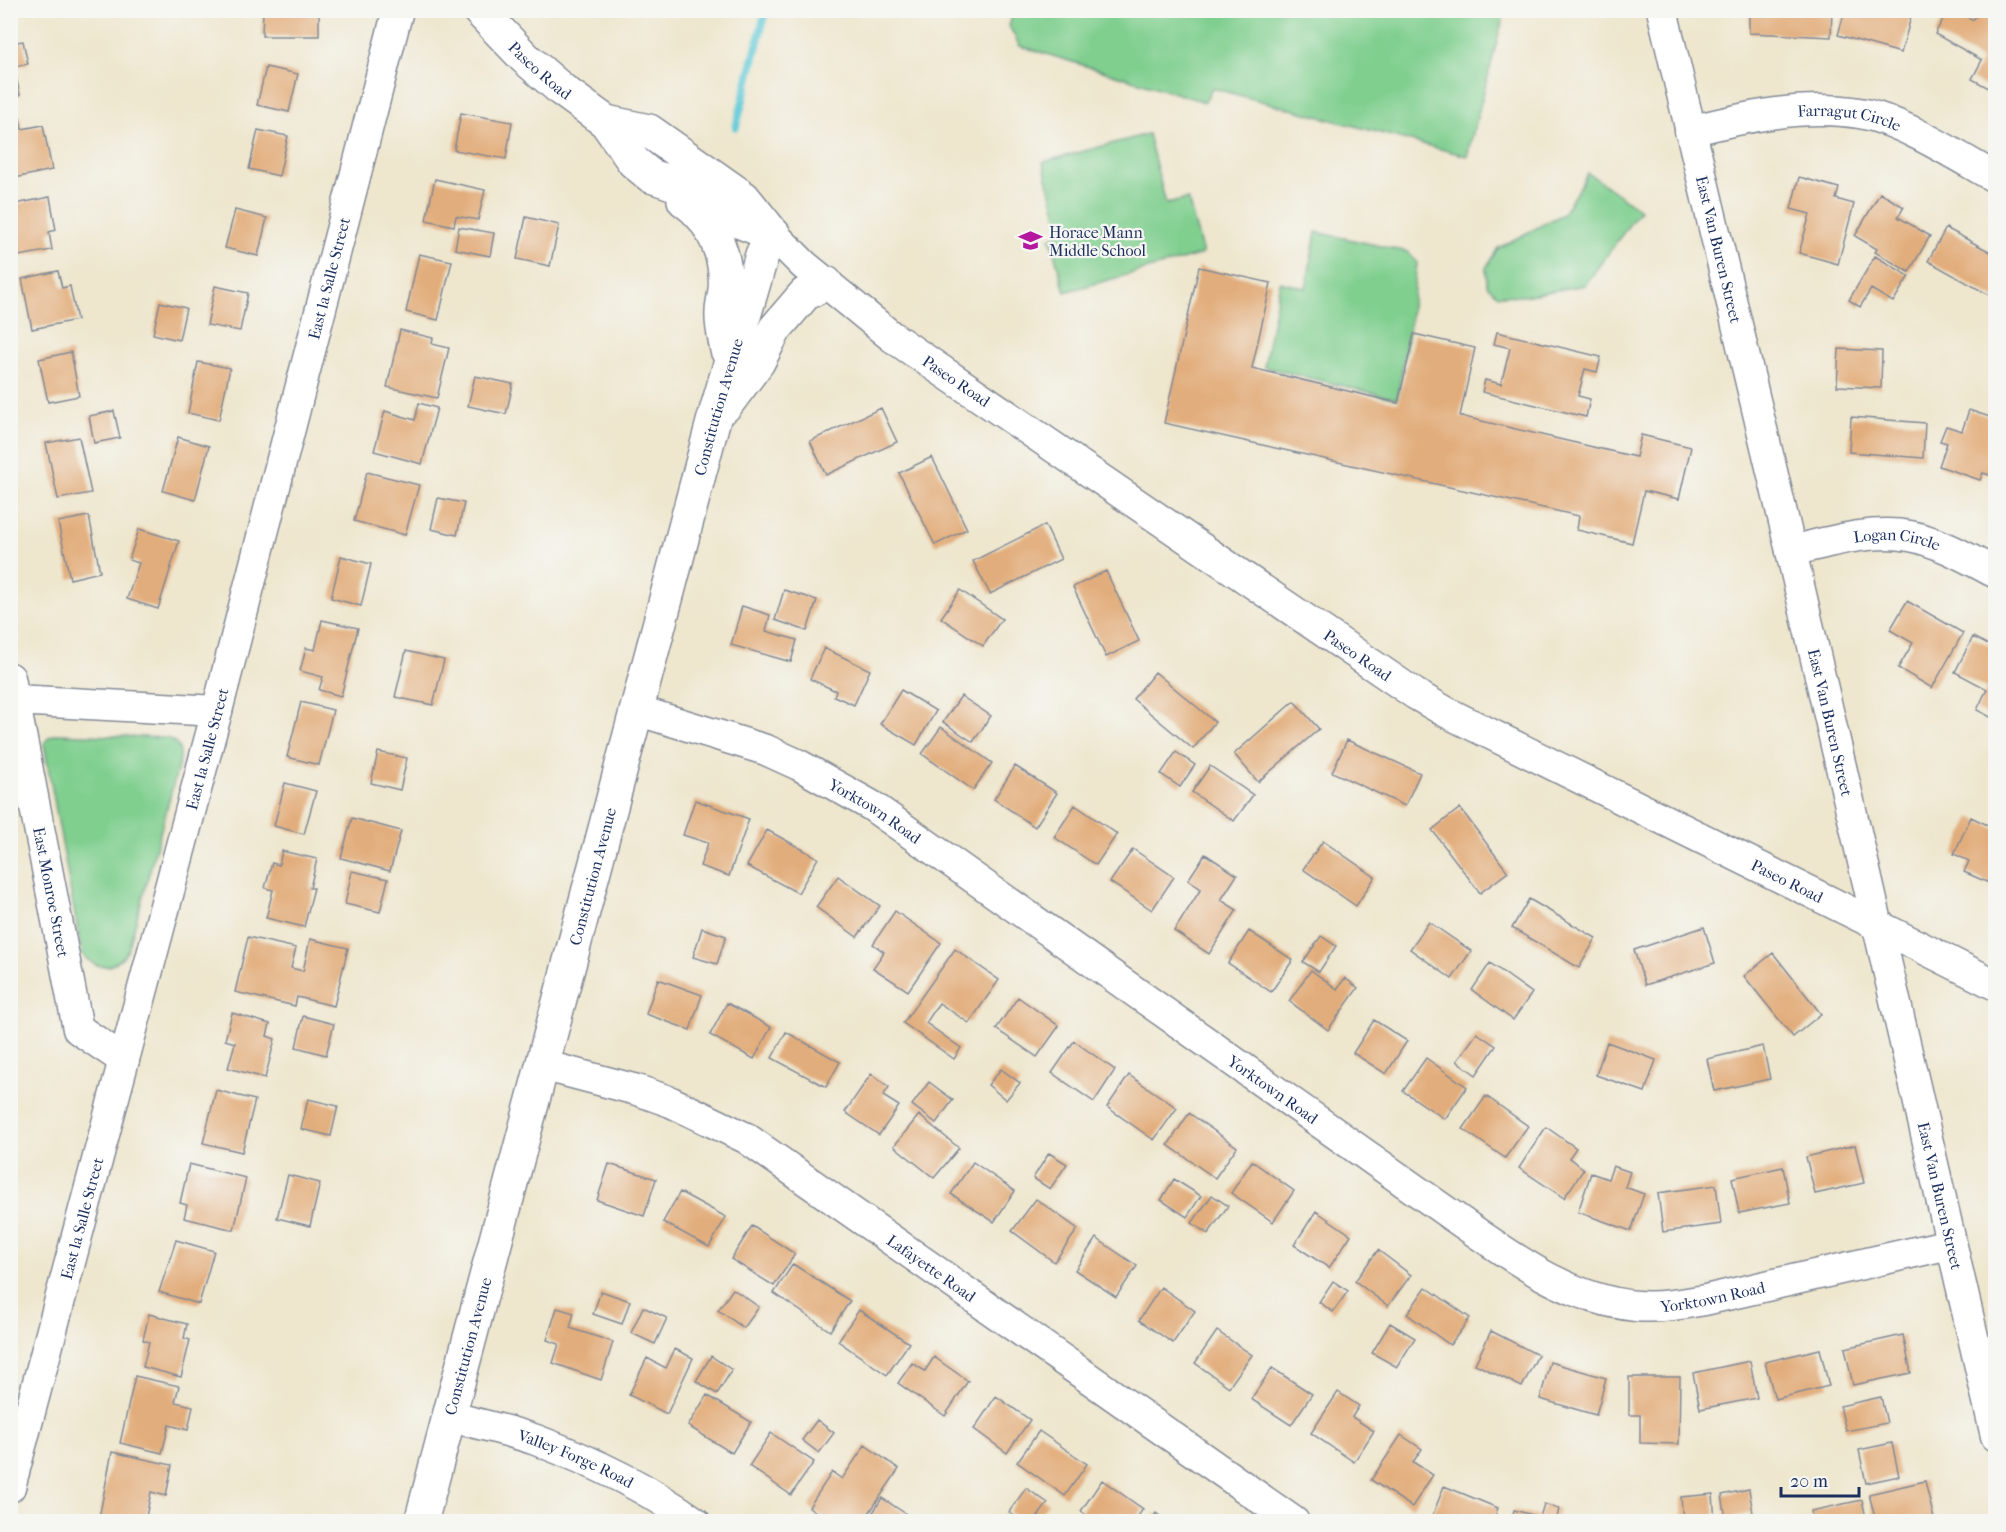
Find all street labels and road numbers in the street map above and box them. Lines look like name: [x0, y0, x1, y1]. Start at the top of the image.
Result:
street label: Paseo Road: [505, 37, 576, 103]
street label: Farragut Circle: [1797, 101, 1904, 135]
street label: East Van Buren Street: [1692, 174, 1746, 325]
street label: East la Salle Street: [304, 215, 354, 341]
street label: Constitution Avenue: [690, 336, 747, 478]
street label: Paseo Road: [919, 351, 994, 411]
street label: Logan Circle: [1852, 524, 1943, 554]
street label: Paseo Road: [1320, 625, 1396, 685]
street label: East Van Buren Street: [1804, 647, 1857, 798]
street label: East la Salle Street: [182, 685, 232, 812]
street label: Yorktown Road: [825, 774, 925, 847]
street label: Constitution Avenue: [565, 805, 620, 947]
street label: East Monroe Street: [30, 825, 73, 959]
street label: Paseo Road: [1748, 855, 1827, 907]
street label: Yorktown Road: [1223, 1050, 1322, 1128]
street label: East Van Buren Street: [1914, 1120, 1967, 1272]
street label: East la Salle Street: [56, 1155, 107, 1282]
street label: Lafayette Road: [883, 1230, 980, 1306]
street label: Constitution Avenue: [440, 1275, 495, 1417]
street label: Yorktown Road: [1659, 1277, 1767, 1316]
street label: Valley Forge Road: [515, 1425, 637, 1492]

